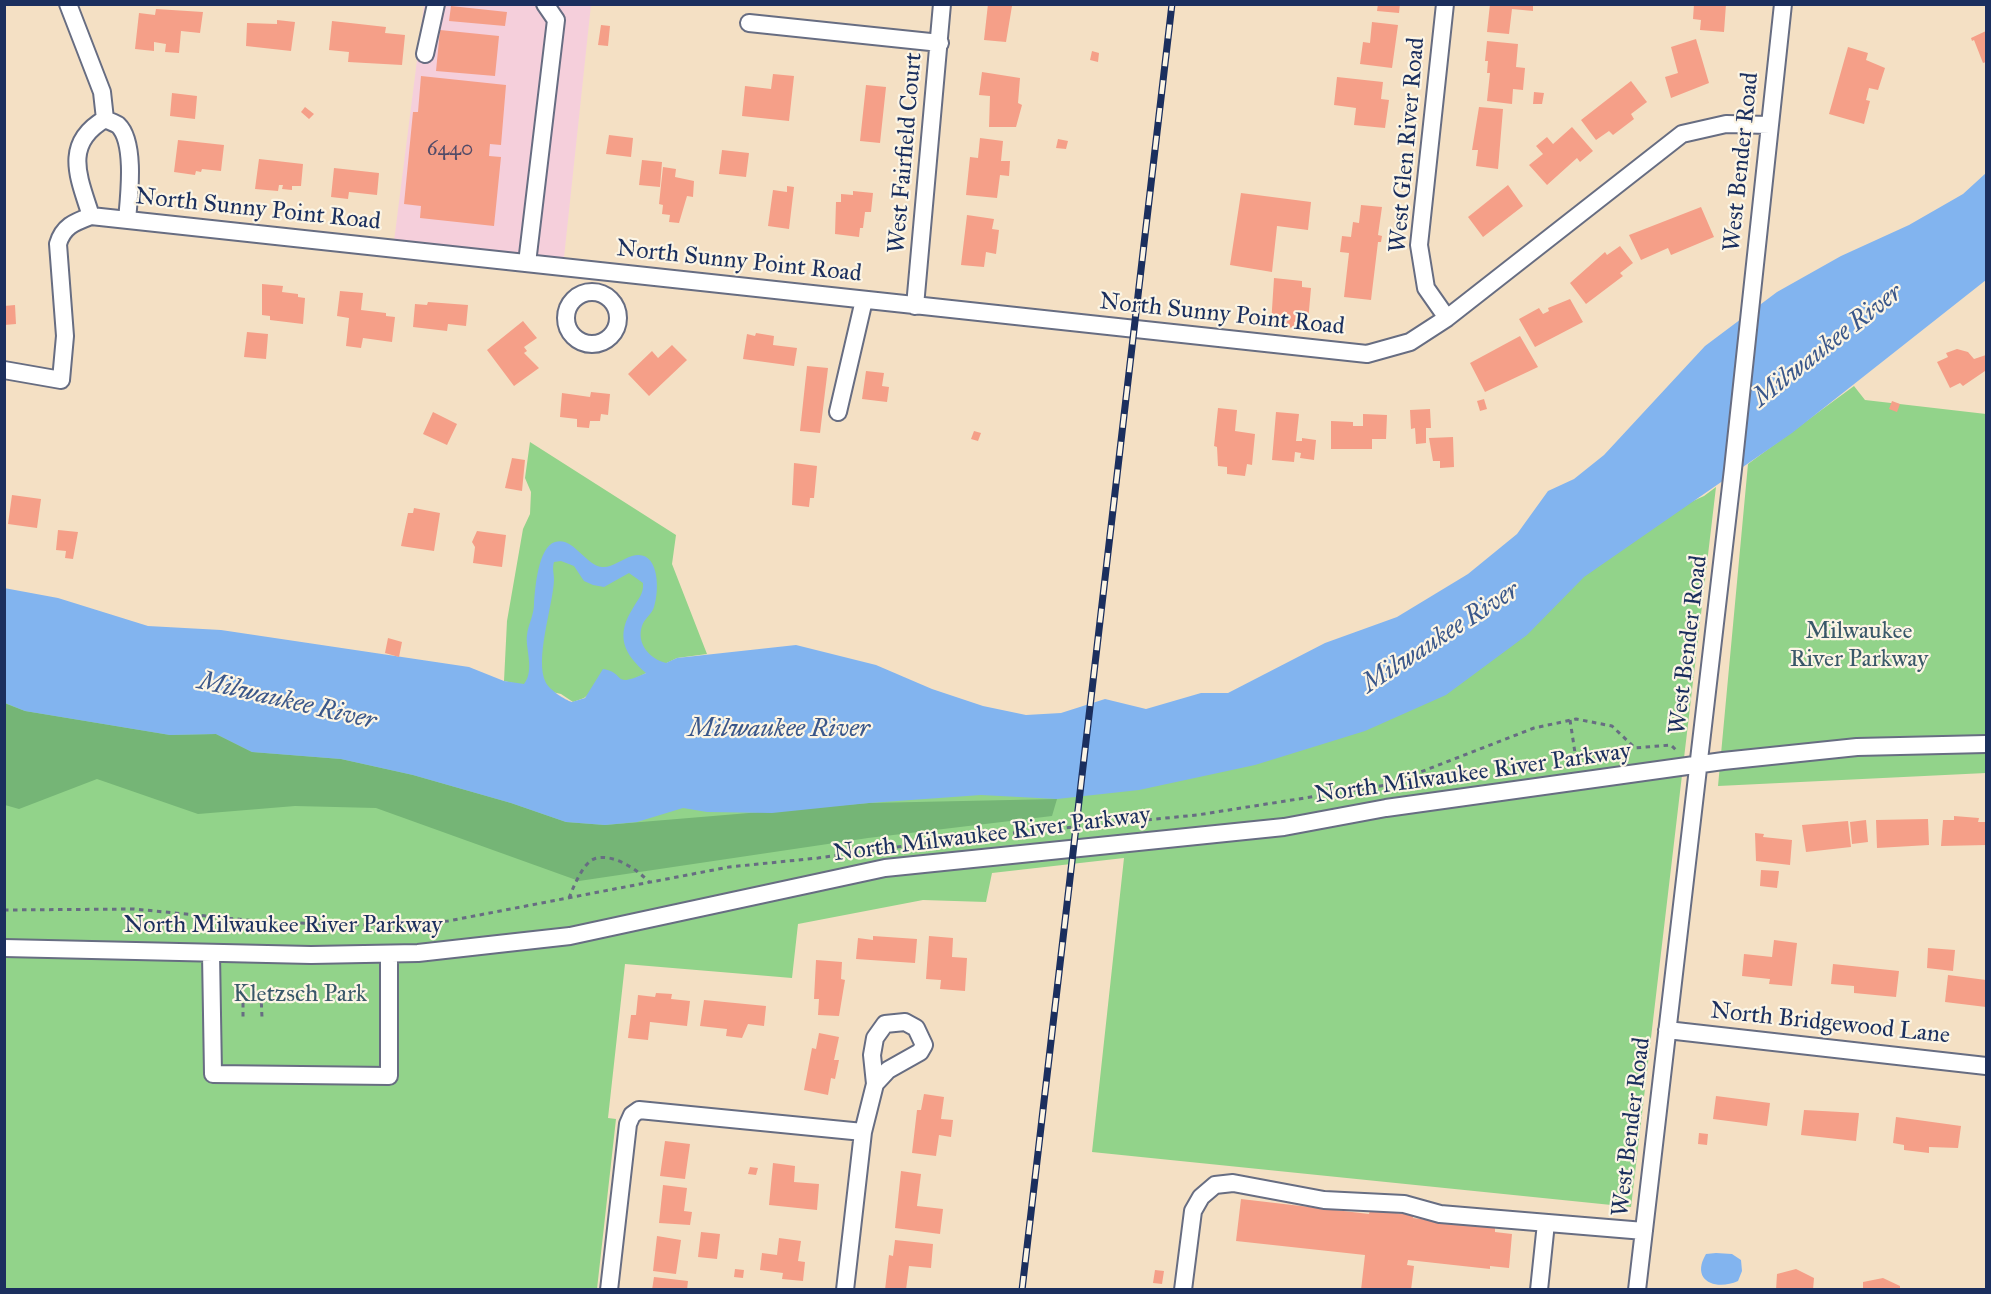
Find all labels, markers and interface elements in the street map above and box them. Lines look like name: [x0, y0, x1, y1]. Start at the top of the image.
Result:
street label: West Glen River Road: [1384, 36, 1432, 254]
street label: West Fairfield Court: [883, 51, 929, 255]
street label: West Bender Road: [1718, 71, 1766, 253]
house number: 6440: [427, 137, 473, 163]
street label: North Sunny Point Road: [134, 183, 382, 237]
street label: North Sunny Point Road: [615, 235, 863, 289]
water label: Milwaukee River: [1747, 278, 1909, 414]
street label: North Sunny Point Road: [1098, 288, 1346, 342]
street label: West Bender Road: [1664, 554, 1714, 736]
water label: Milwaukee River: [1356, 575, 1526, 701]
park label: Milwaukee River Parkway: [1790, 618, 1928, 674]
water label: Milwaukee River: [195, 666, 379, 738]
water label: Milwaukee River: [688, 714, 870, 746]
street label: North Milwaukee River Parkway: [1313, 738, 1633, 810]
street label: North Milwaukee River Parkway: [832, 801, 1152, 869]
street label: North Milwaukee River Parkway: [123, 912, 443, 940]
park label: Kletzsch Park: [233, 981, 367, 1009]
street label: North Bridgewood Lane: [1709, 997, 1951, 1051]
street label: West Bender Road: [1607, 1036, 1657, 1218]

